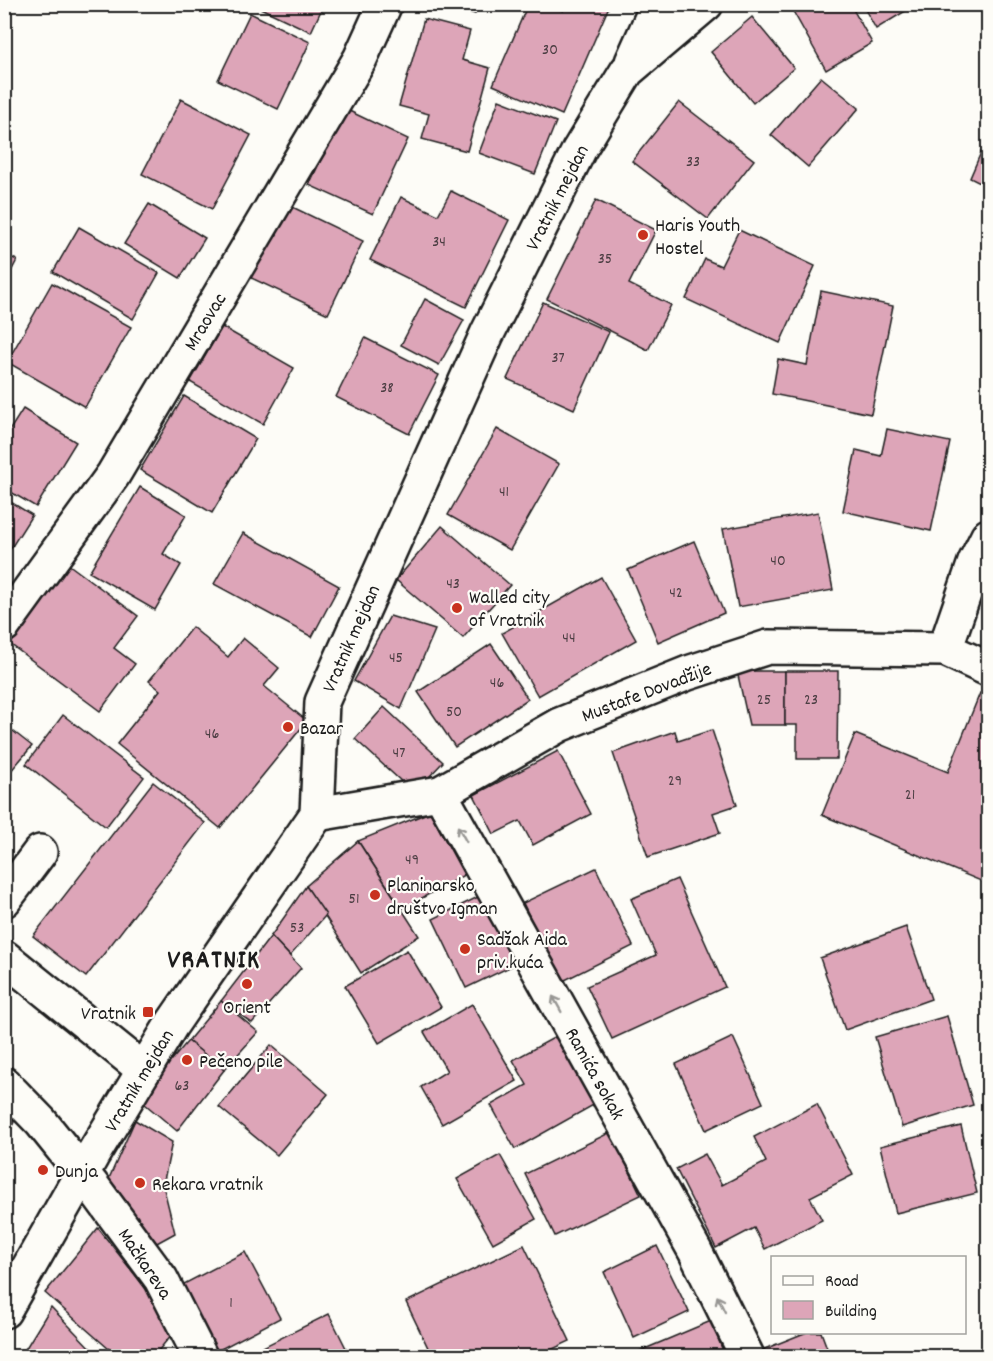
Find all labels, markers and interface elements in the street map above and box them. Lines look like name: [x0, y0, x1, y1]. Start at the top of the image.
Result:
house number: 30: [542, 39, 558, 62]
street label: Vratnik mejdan: [520, 141, 597, 256]
house number: 33: [686, 151, 700, 174]
place label: Haris Youth Hostel: [655, 213, 740, 264]
marker: Haris Youth Hostel: [636, 228, 650, 242]
house number: 34: [432, 231, 446, 254]
house number: 35: [598, 248, 612, 271]
street label: Mraovac: [178, 288, 235, 357]
house number: 37: [551, 347, 565, 370]
house number: 38: [380, 377, 394, 400]
house number: 41: [499, 481, 509, 504]
house number: 40: [770, 550, 786, 573]
house number: 43: [446, 573, 460, 596]
street label: Vratnik mejdan: [317, 581, 389, 698]
house number: 42: [669, 582, 683, 605]
place label: Walled city of Vratnik: [469, 585, 550, 636]
marker: Walled city of Vratnik: [450, 601, 464, 615]
house number: 44: [562, 627, 576, 650]
house number: 45: [389, 647, 403, 670]
street label: Mustafe Dovadžije: [578, 656, 716, 731]
house number: 46: [490, 672, 504, 695]
house number: 25: [757, 689, 771, 712]
house number: 23: [804, 689, 818, 712]
house number: 50: [446, 701, 462, 724]
place label: Bazar: [300, 716, 344, 744]
marker: Bazar: [281, 720, 295, 734]
house number: 46: [205, 723, 219, 746]
house number: 47: [393, 742, 405, 765]
house number: 29: [668, 770, 682, 793]
house number: 21: [905, 784, 915, 807]
one-way arrow: [456, 826, 468, 843]
house number: 49: [405, 849, 419, 872]
place label: Planinarsko društvo Igman: [387, 873, 498, 924]
house number: 51: [349, 888, 359, 911]
marker: Planinarsko društvo Igman: [368, 888, 382, 902]
house number: 53: [290, 917, 304, 940]
place label: Sadžak Aida priv.kuća: [477, 927, 568, 978]
marker: Sadžak Aida priv.kuća: [458, 942, 472, 956]
district label: VRATNIK: [167, 943, 261, 980]
marker: Orient: [240, 977, 254, 991]
place label: Orient: [223, 995, 271, 1023]
one-way arrow: [551, 996, 563, 1013]
place label: Vratnik: [81, 1001, 136, 1029]
marker: Vratnik: [141, 1005, 155, 1019]
street label: Ramića sokak: [556, 1023, 630, 1126]
street label: Vratnik mejdan: [99, 1025, 182, 1138]
place label: Pečeno pile: [199, 1049, 283, 1077]
marker: Pečeno pile: [180, 1053, 194, 1067]
house number: 63: [175, 1075, 189, 1098]
place label: Dunja: [55, 1159, 98, 1187]
marker: Dunja: [36, 1163, 50, 1177]
place label: Rekara vratnik: [152, 1172, 263, 1200]
marker: Rekara vratnik: [133, 1176, 147, 1190]
street label: Mačkareva: [109, 1223, 178, 1306]
legend: [771, 1256, 966, 1334]
text: Road: [825, 1270, 859, 1295]
house number: 1: [229, 1292, 233, 1315]
one-way arrow: [715, 1295, 727, 1313]
text: Building: [825, 1300, 877, 1325]

